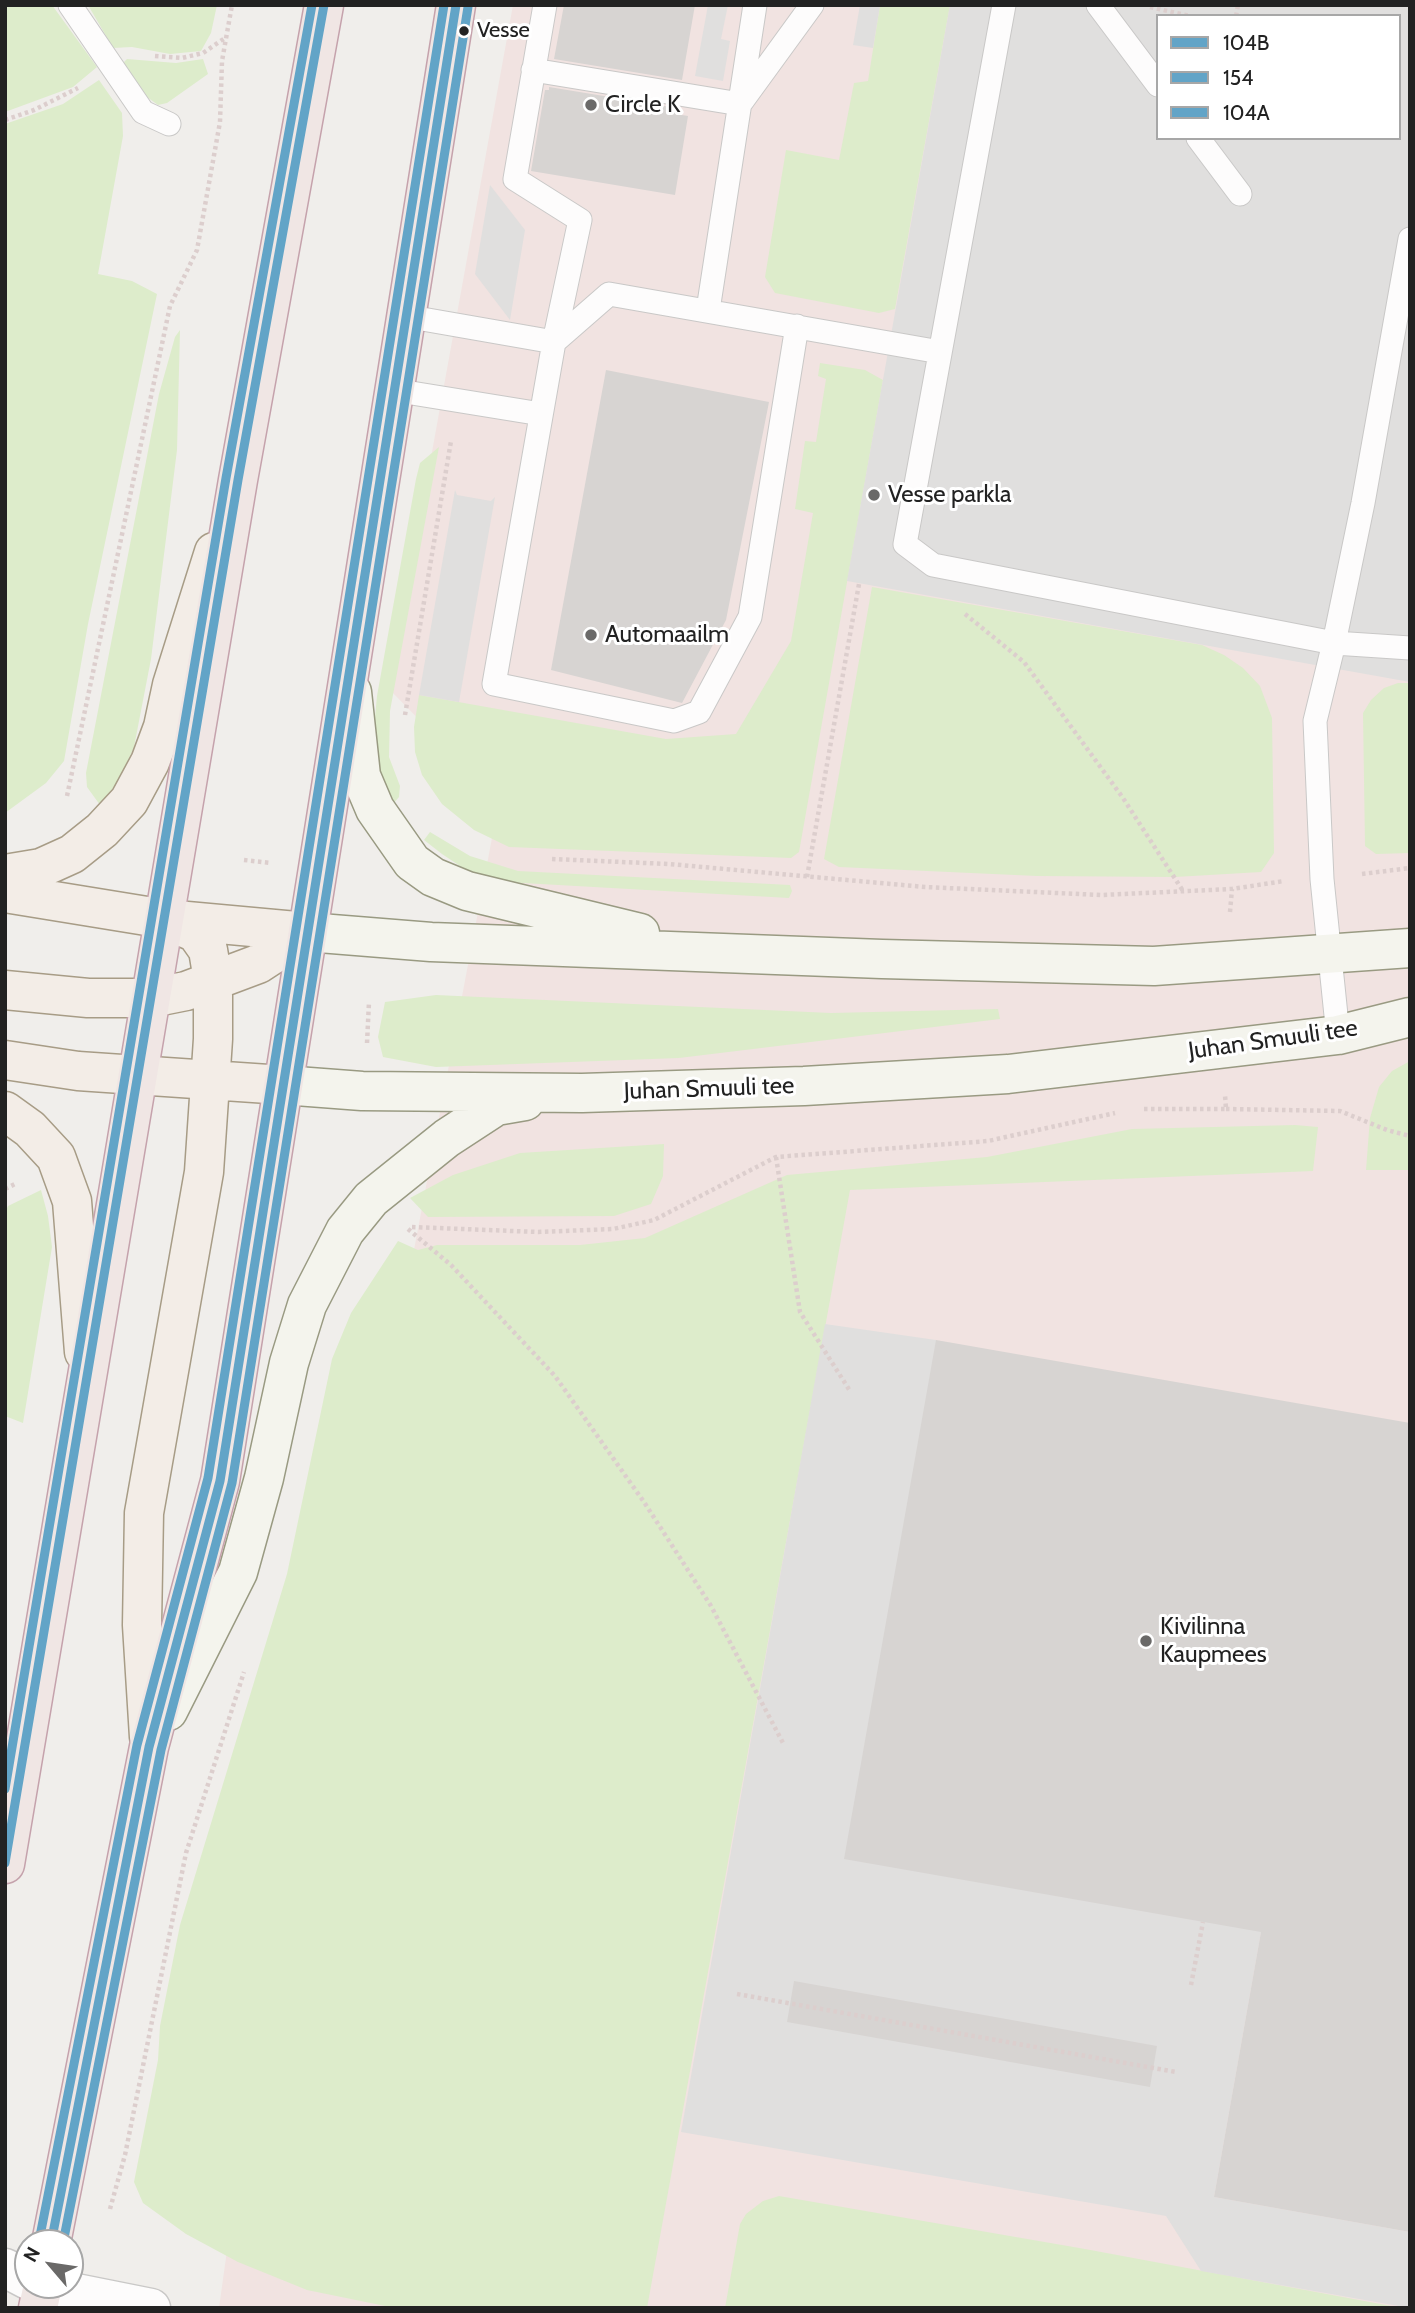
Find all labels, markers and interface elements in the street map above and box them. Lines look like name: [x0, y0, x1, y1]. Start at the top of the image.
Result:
legend: [1156, 14, 1401, 140]
place label: Vesse: [477, 18, 530, 44]
marker: Vesse: [457, 24, 471, 38]
text: 104B: [1223, 30, 1269, 55]
text: 154: [1223, 65, 1253, 90]
place label: Circle K: [605, 91, 681, 119]
marker: Circle K: [583, 97, 599, 113]
text: 104A: [1223, 100, 1270, 125]
place label: Vesse parkla: [888, 481, 1011, 509]
marker: Vesse parkla: [866, 487, 882, 503]
place label: Automaailm: [605, 621, 729, 649]
marker: Automaailm: [583, 627, 599, 643]
street label: Juhan Smuuli tee: [1187, 1014, 1359, 1066]
street label: Juhan Smuuli tee: [623, 1072, 795, 1106]
place label: Kivilinna Kaupmees: [1160, 1613, 1267, 1669]
marker: Kivilinna Kaupmees: [1138, 1633, 1154, 1649]
north arrow: [14, 2229, 84, 2299]
text: N: [19, 2243, 45, 2266]

